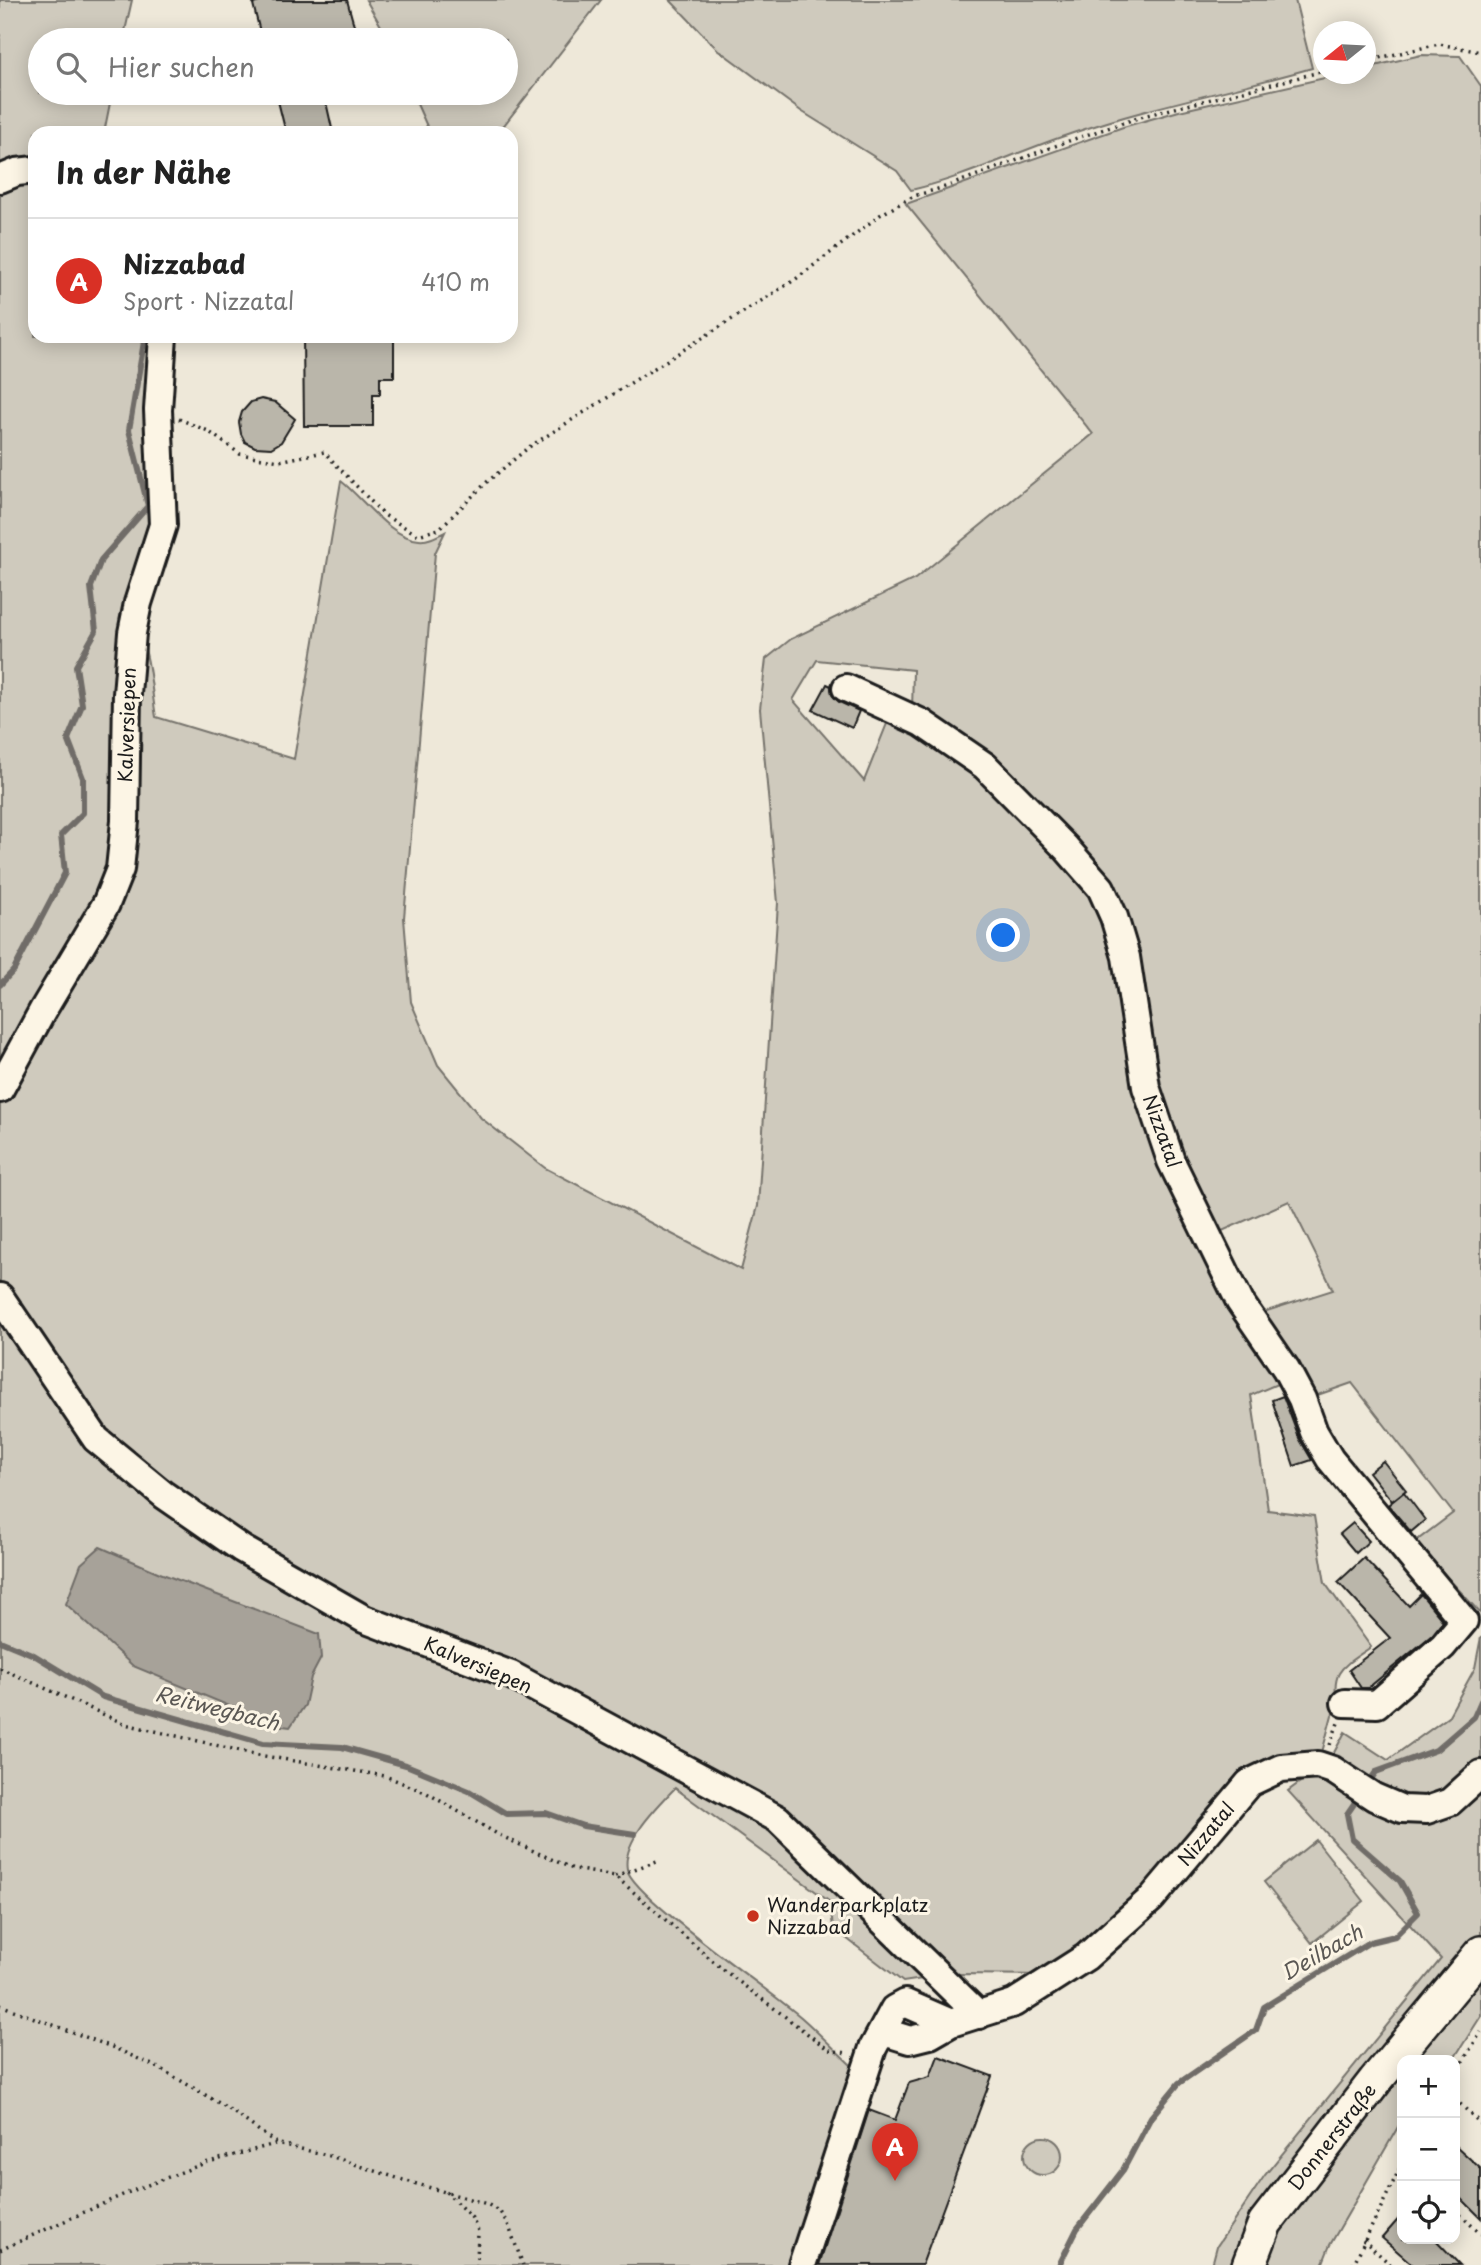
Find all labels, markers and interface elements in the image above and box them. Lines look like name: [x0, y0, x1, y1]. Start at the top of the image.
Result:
north arrow: [1313, 21, 1376, 84]
search box: [28, 28, 518, 105]
text: Hier suchen: [108, 47, 255, 86]
icon: search: [52, 48, 90, 86]
text: In der Nähe: [56, 149, 231, 194]
text: Nizzabad: [123, 244, 246, 283]
text: A: [70, 264, 88, 299]
text: 410 m: [421, 264, 490, 299]
text: Sport · Nizzatal: [123, 283, 294, 318]
street label: Kalversiepen: [110, 667, 142, 783]
your location: [986, 918, 1020, 952]
street label: Nizzatal: [1137, 1090, 1189, 1171]
street label: Kalversiepen: [420, 1629, 537, 1699]
water label: Reitwegbach: [152, 1676, 283, 1738]
street label: Nizzatal: [1170, 1795, 1240, 1871]
place label: Wanderparkplatz Nizzabad: [767, 1890, 928, 1940]
marker: Wanderparkplatz Nizzabad: [745, 1908, 761, 1924]
water label: Deilbach: [1274, 1915, 1368, 1987]
map controls: [1397, 2055, 1460, 2244]
button: +: [1397, 2055, 1460, 2118]
street label: Donnerstraße: [1280, 2077, 1382, 2196]
button: −: [1397, 2118, 1460, 2181]
pin: A: [872, 2123, 918, 2181]
button: locate: [1397, 2181, 1460, 2244]

